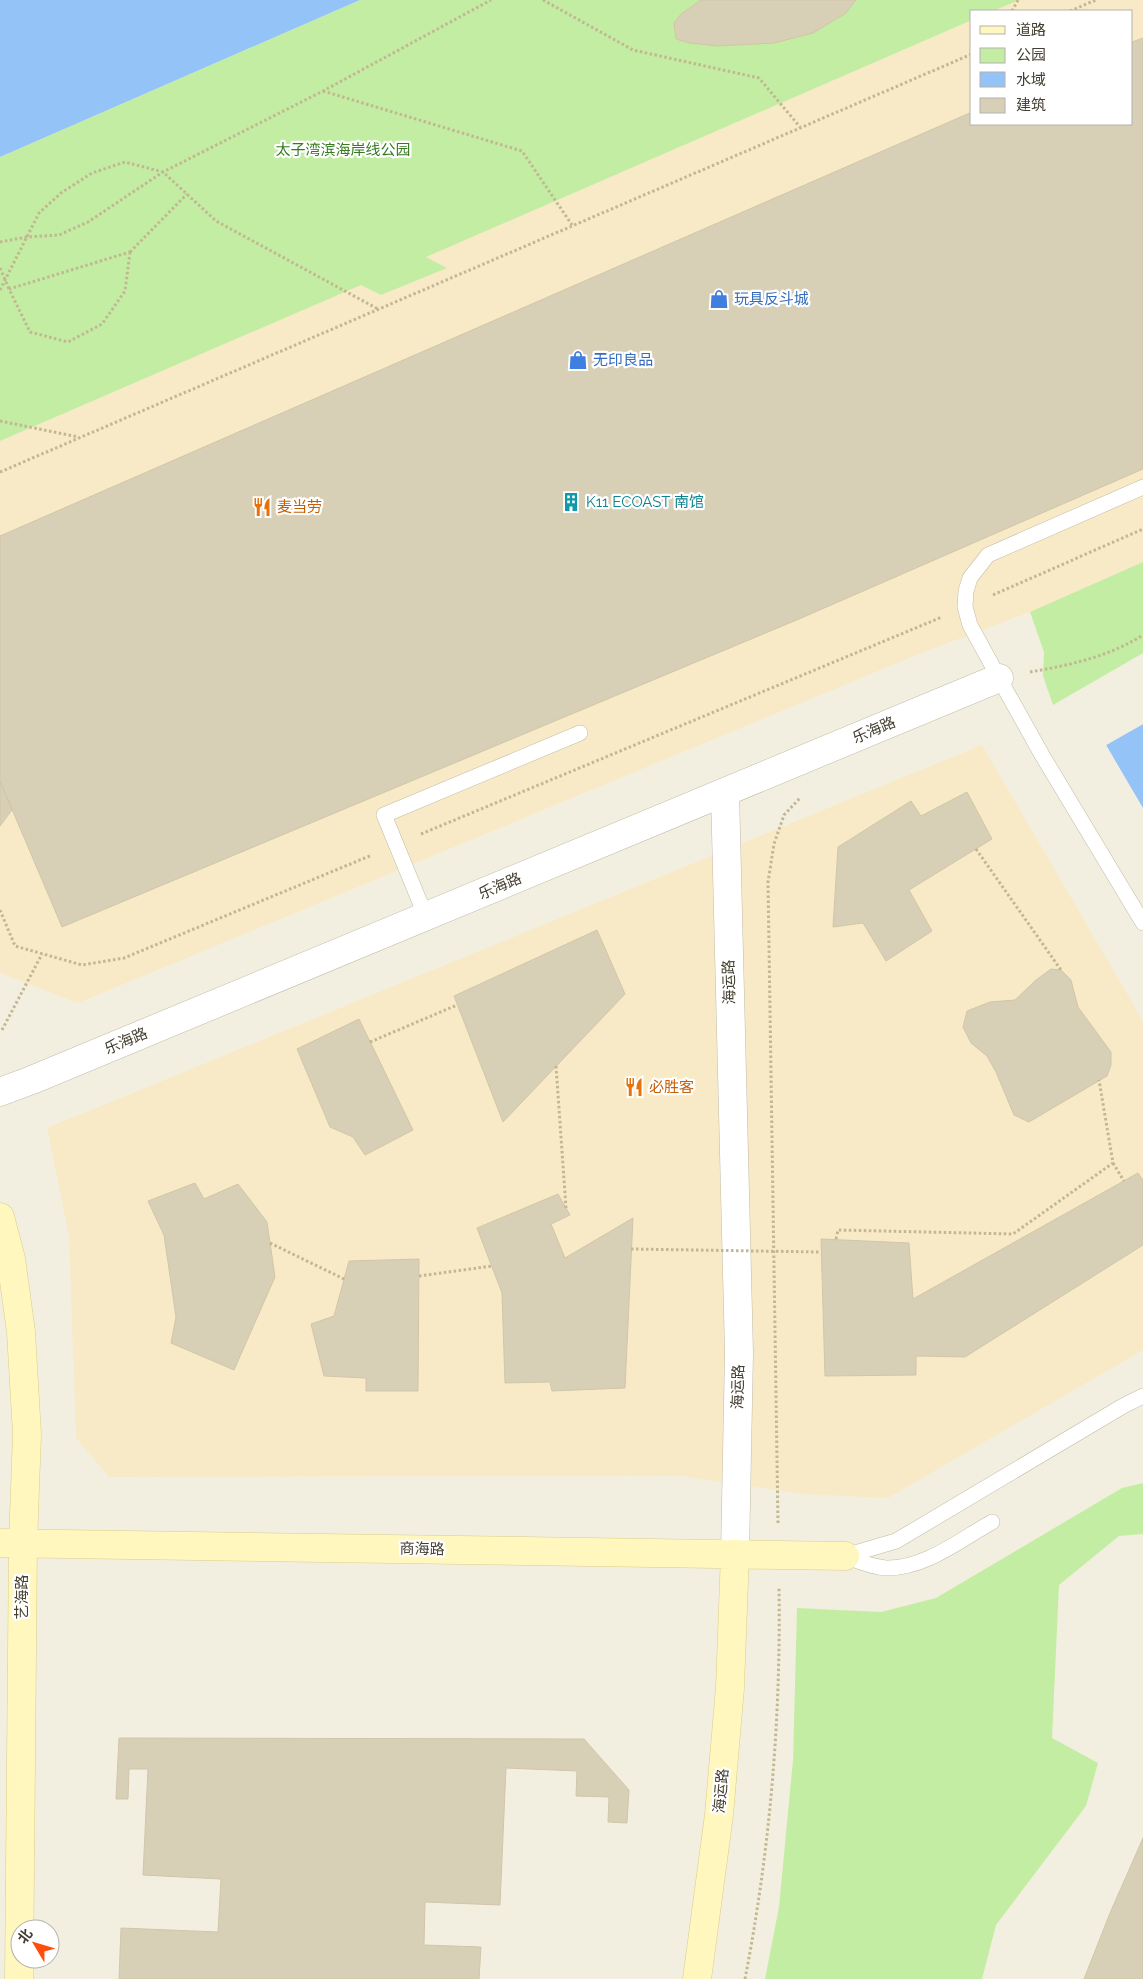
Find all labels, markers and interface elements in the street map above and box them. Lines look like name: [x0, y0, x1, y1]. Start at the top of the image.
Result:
legend: [970, 10, 1133, 125]
text: 道路: [1016, 21, 1046, 39]
text: 公园: [1016, 46, 1046, 64]
text: 水域: [1016, 71, 1046, 89]
text: 建筑: [1016, 96, 1046, 114]
park label: 太子湾滨海岸线公园: [275, 141, 411, 159]
shop icon: 玩具反斗城: [708, 288, 730, 310]
place label: 玩具反斗城: [734, 290, 809, 308]
shop icon: 无印良品: [567, 349, 589, 371]
place label: 无印良品: [593, 351, 653, 369]
building icon: K11 ECOAST 南馆: [560, 491, 582, 513]
place label: K11 ECOAST 南馆: [586, 493, 704, 511]
restaurant icon: 麦当劳: [251, 496, 273, 518]
place label: 麦当劳: [277, 498, 322, 516]
street label: 乐海路: [850, 713, 898, 747]
street label: 乐海路: [476, 869, 524, 903]
street label: 海运路: [720, 959, 738, 1005]
street label: 乐海路: [102, 1024, 150, 1058]
restaurant icon: 必胜客: [623, 1076, 645, 1098]
place label: 必胜客: [649, 1078, 694, 1096]
street label: 海运路: [729, 1364, 747, 1410]
street label: 商海路: [399, 1540, 445, 1558]
street label: 艺海路: [13, 1574, 31, 1620]
street label: 海运路: [710, 1768, 732, 1814]
north arrow: [10, 1919, 60, 1969]
text: 北: [14, 1926, 35, 1946]

